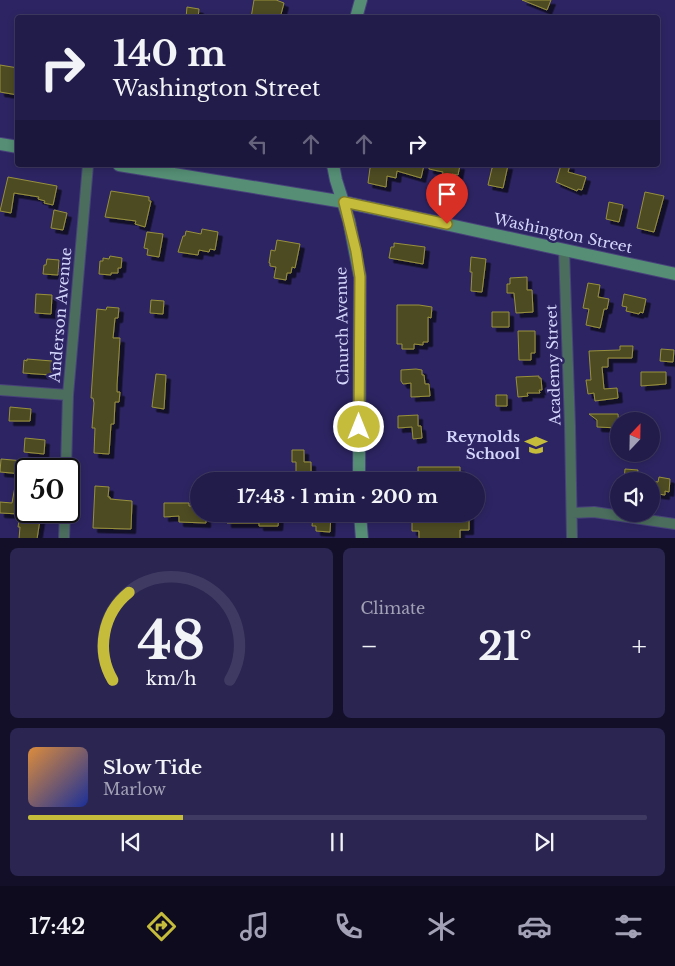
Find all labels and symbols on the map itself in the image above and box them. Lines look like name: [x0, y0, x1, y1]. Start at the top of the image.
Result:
pin: [426, 173, 468, 224]
street label: Washington Street: [491, 209, 634, 257]
street label: Anderson Avenue: [45, 247, 75, 384]
street label: Church Avenue: [331, 267, 353, 385]
street label: Academy Street: [541, 304, 565, 427]
position arrow: [332, 400, 384, 452]
north arrow: [610, 412, 660, 462]
place label: Reynolds School: [446, 427, 521, 463]
school or university icon: Reynolds School: [523, 432, 549, 458]
speed limit sign: 50: [15, 458, 80, 523]

